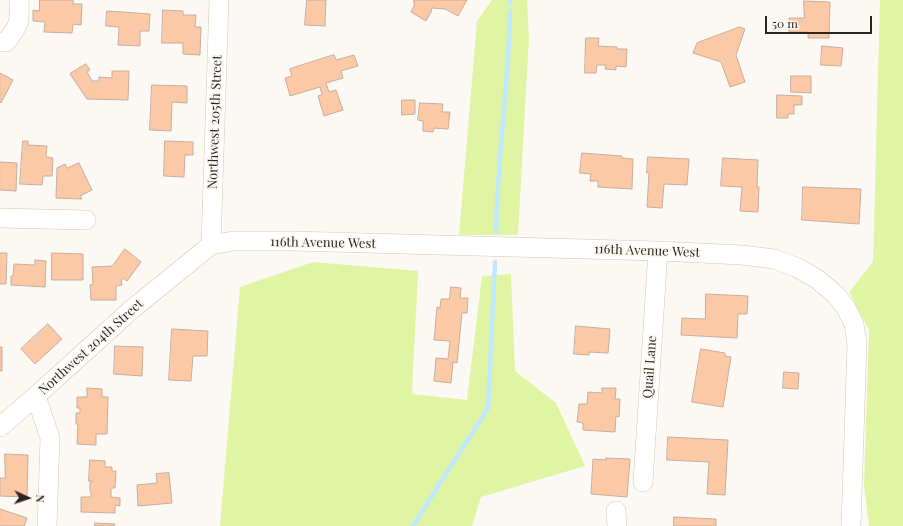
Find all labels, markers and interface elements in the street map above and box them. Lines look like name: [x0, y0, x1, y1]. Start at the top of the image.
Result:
scale bar: [767, 8, 874, 34]
text: 50 m: [772, 15, 798, 31]
street label: Northwest 205th Street: [205, 55, 225, 189]
street label: 116th Avenue West: [270, 234, 376, 252]
street label: 116th Avenue West: [594, 241, 700, 261]
street label: Northwest 204th Street: [36, 296, 146, 398]
street label: Quail Lane: [640, 335, 660, 399]
north arrow: [8, 478, 48, 518]
text: N: [33, 494, 48, 503]

